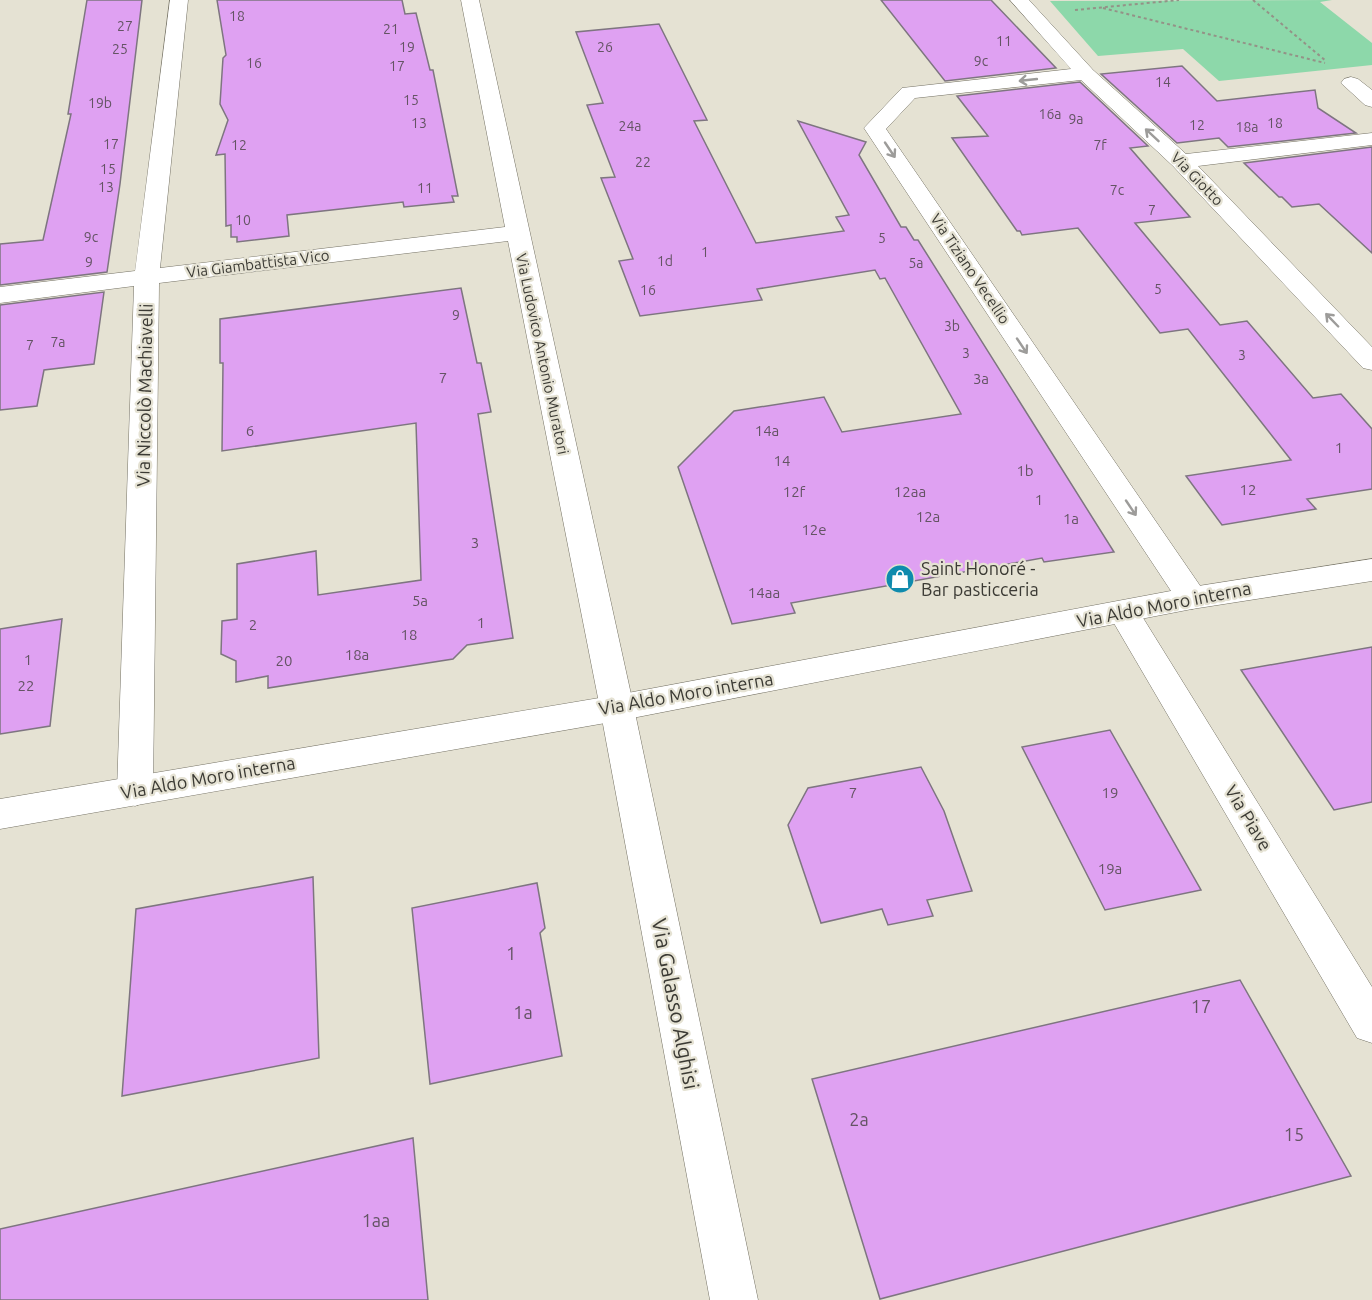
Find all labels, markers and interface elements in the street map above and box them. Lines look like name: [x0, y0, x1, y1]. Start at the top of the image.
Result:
house number: 18: [229, 8, 245, 24]
house number: 27: [117, 18, 133, 34]
house number: 21: [383, 21, 399, 37]
house number: 11: [996, 33, 1012, 49]
house number: 19: [399, 39, 415, 55]
house number: 26: [597, 39, 613, 55]
house number: 25: [112, 41, 128, 57]
house number: 9c: [974, 53, 989, 69]
house number: 16: [246, 55, 262, 71]
house number: 17: [389, 58, 405, 74]
house number: 14: [1155, 74, 1171, 90]
one-way arrow: [1019, 75, 1038, 86]
house number: 15: [403, 92, 419, 108]
house number: 19b: [88, 95, 112, 111]
house number: 16a: [1039, 106, 1062, 122]
house number: 9a: [1068, 111, 1084, 127]
house number: 13: [411, 115, 427, 131]
house number: 18: [1267, 115, 1283, 131]
house number: 12: [1189, 117, 1205, 133]
house number: 24a: [619, 118, 642, 134]
house number: 18a: [1236, 119, 1259, 135]
one-way arrow: [1145, 128, 1160, 142]
house number: 17: [103, 136, 119, 152]
house number: 12: [231, 137, 247, 153]
house number: 7f: [1093, 137, 1107, 153]
one-way arrow: [884, 141, 896, 157]
street label: Via Giotto: [1168, 148, 1227, 209]
house number: 22: [635, 154, 651, 170]
house number: 15: [100, 161, 116, 177]
house number: 13: [98, 179, 114, 195]
house number: 11: [417, 180, 433, 196]
house number: 7c: [1110, 182, 1125, 198]
house number: 7: [1148, 202, 1156, 218]
street label: Via Tiziano Vecellio: [927, 211, 1014, 327]
house number: 10: [235, 212, 251, 228]
house number: 9c: [84, 229, 99, 245]
house number: 5: [878, 230, 886, 246]
house number: 1: [701, 244, 709, 260]
street label: Via Giambattista Vico: [186, 246, 330, 281]
street label: Via Ludovico Antonio Muratori: [513, 252, 572, 456]
house number: 1d: [657, 253, 673, 269]
house number: 9: [85, 254, 93, 270]
house number: 5a: [908, 255, 924, 271]
house number: 5: [1154, 281, 1162, 297]
house number: 16: [640, 282, 656, 298]
street label: Via Niccolò Machiavelli: [132, 303, 156, 487]
house number: 9: [452, 307, 460, 323]
one-way arrow: [1324, 312, 1339, 327]
house number: 3b: [944, 318, 960, 334]
house number: 7a: [50, 334, 66, 350]
house number: 7: [26, 337, 34, 353]
one-way arrow: [1016, 338, 1029, 355]
house number: 3: [962, 345, 970, 361]
house number: 3: [1238, 347, 1246, 363]
house number: 7: [439, 369, 447, 386]
house number: 3a: [973, 370, 989, 387]
house number: 6: [246, 422, 254, 439]
house number: 14a: [755, 422, 779, 439]
house number: 1: [1335, 439, 1343, 456]
house number: 14: [774, 452, 790, 469]
house number: 1b: [1016, 462, 1034, 479]
house number: 12: [1240, 481, 1256, 498]
house number: 12f: [783, 483, 806, 500]
house number: 12aa: [894, 483, 926, 500]
house number: 1: [1035, 491, 1043, 508]
one-way arrow: [1125, 499, 1137, 516]
house number: 12a: [916, 508, 940, 525]
house number: 1a: [1063, 510, 1079, 527]
house number: 12e: [801, 521, 827, 538]
house number: 3: [471, 534, 479, 551]
place label: Saint Honoré - Bar pasticceria: [921, 558, 1039, 599]
shop icon: Saint Honoré - Bar pasticceria: [884, 563, 916, 595]
street label: Via Aldo Moro interna: [1075, 577, 1253, 631]
house number: 14aa: [748, 584, 780, 601]
house number: 5a: [412, 592, 428, 609]
house number: 1: [477, 614, 485, 631]
house number: 2: [249, 616, 257, 633]
house number: 18: [401, 626, 417, 643]
house number: 18a: [345, 646, 369, 663]
house number: 1: [24, 651, 32, 668]
house number: 20: [276, 652, 292, 669]
street label: Via Aldo Moro interna: [597, 668, 775, 718]
house number: 22: [18, 677, 34, 694]
street label: Via Aldo Moro interna: [119, 752, 297, 802]
street label: Via Piave: [1222, 781, 1276, 854]
house number: 7: [849, 784, 857, 801]
house number: 19: [1102, 784, 1118, 801]
house number: 19a: [1098, 860, 1122, 877]
street label: Via Galasso Alghisi: [648, 916, 704, 1091]
house number: 1: [506, 943, 516, 963]
house number: 17: [1191, 996, 1211, 1016]
house number: 1a: [513, 1002, 533, 1022]
house number: 2a: [849, 1109, 869, 1129]
house number: 15: [1284, 1124, 1304, 1144]
house number: 1aa: [362, 1210, 390, 1230]

